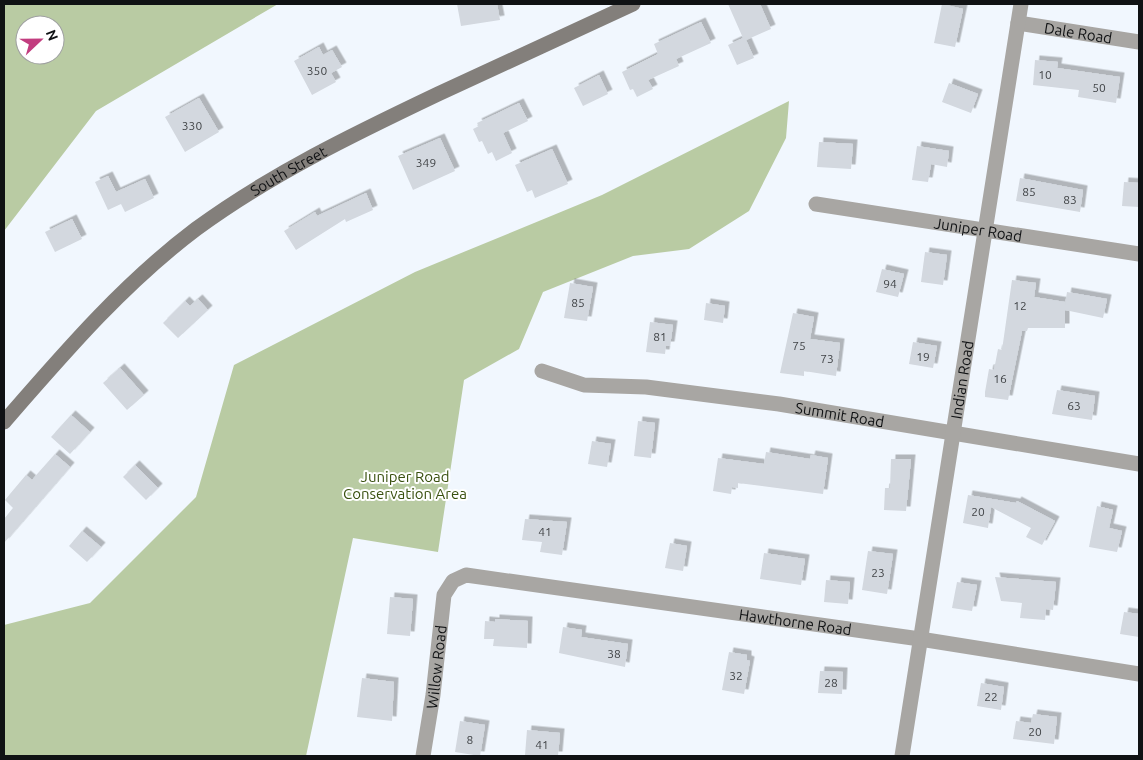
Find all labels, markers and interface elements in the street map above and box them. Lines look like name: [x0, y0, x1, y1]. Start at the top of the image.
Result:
north arrow: [15, 15, 65, 65]
street label: Dale Road: [1043, 19, 1113, 46]
text: N: [43, 27, 61, 43]
house number: 350: [307, 64, 327, 77]
house number: 10: [1038, 68, 1052, 81]
house number: 50: [1092, 81, 1106, 94]
house number: 330: [182, 119, 202, 132]
street label: South Street: [247, 142, 329, 199]
house number: 349: [416, 156, 436, 169]
house number: 85: [1022, 185, 1036, 198]
house number: 83: [1063, 193, 1077, 206]
street label: Juniper Road: [933, 214, 1023, 244]
house number: 94: [883, 277, 897, 290]
house number: 85: [571, 296, 585, 309]
house number: 12: [1013, 299, 1027, 312]
house number: 81: [653, 330, 667, 343]
house number: 75: [792, 339, 806, 352]
street label: Indian Road: [947, 339, 976, 420]
house number: 19: [916, 350, 930, 363]
house number: 73: [820, 352, 834, 365]
house number: 16: [993, 372, 1007, 385]
street label: Summit Road: [794, 398, 886, 430]
house number: 63: [1067, 399, 1081, 412]
park label: Juniper Road Conservation Area: [343, 468, 467, 502]
house number: 20: [971, 505, 985, 518]
house number: 41: [538, 525, 552, 538]
house number: 23: [871, 566, 885, 579]
street label: Hawthorne Road: [738, 605, 853, 638]
street label: Willow Road: [422, 624, 449, 710]
house number: 38: [607, 647, 621, 660]
house number: 32: [729, 669, 743, 682]
house number: 28: [824, 676, 838, 689]
house number: 22: [984, 690, 998, 703]
house number: 20: [1028, 725, 1042, 738]
house number: 8: [467, 733, 474, 746]
house number: 41: [535, 738, 549, 751]

